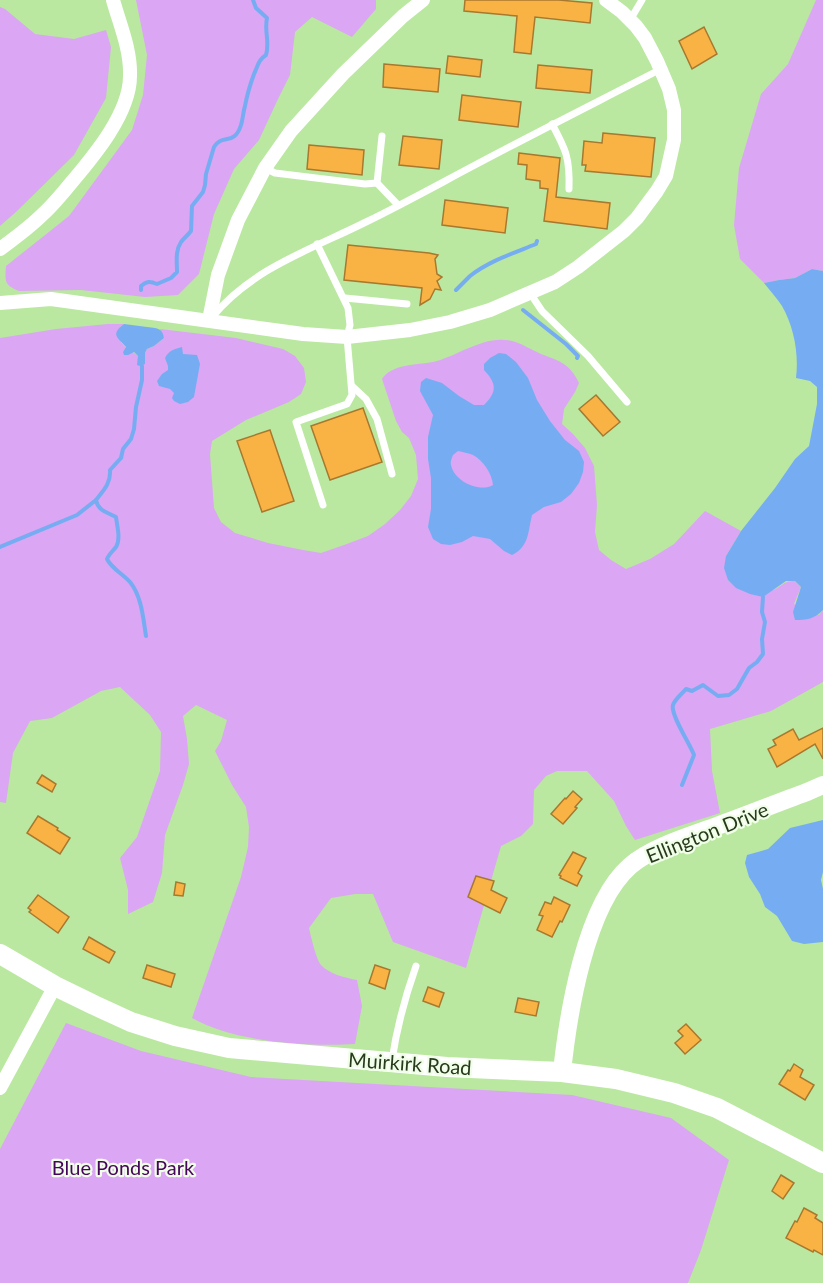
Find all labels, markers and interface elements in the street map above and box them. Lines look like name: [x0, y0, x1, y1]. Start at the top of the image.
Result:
street label: Ellington Drive: [642, 797, 772, 867]
street label: Muirkirk Road: [348, 1047, 472, 1079]
park label: Blue Ponds Park: [52, 1155, 195, 1179]

